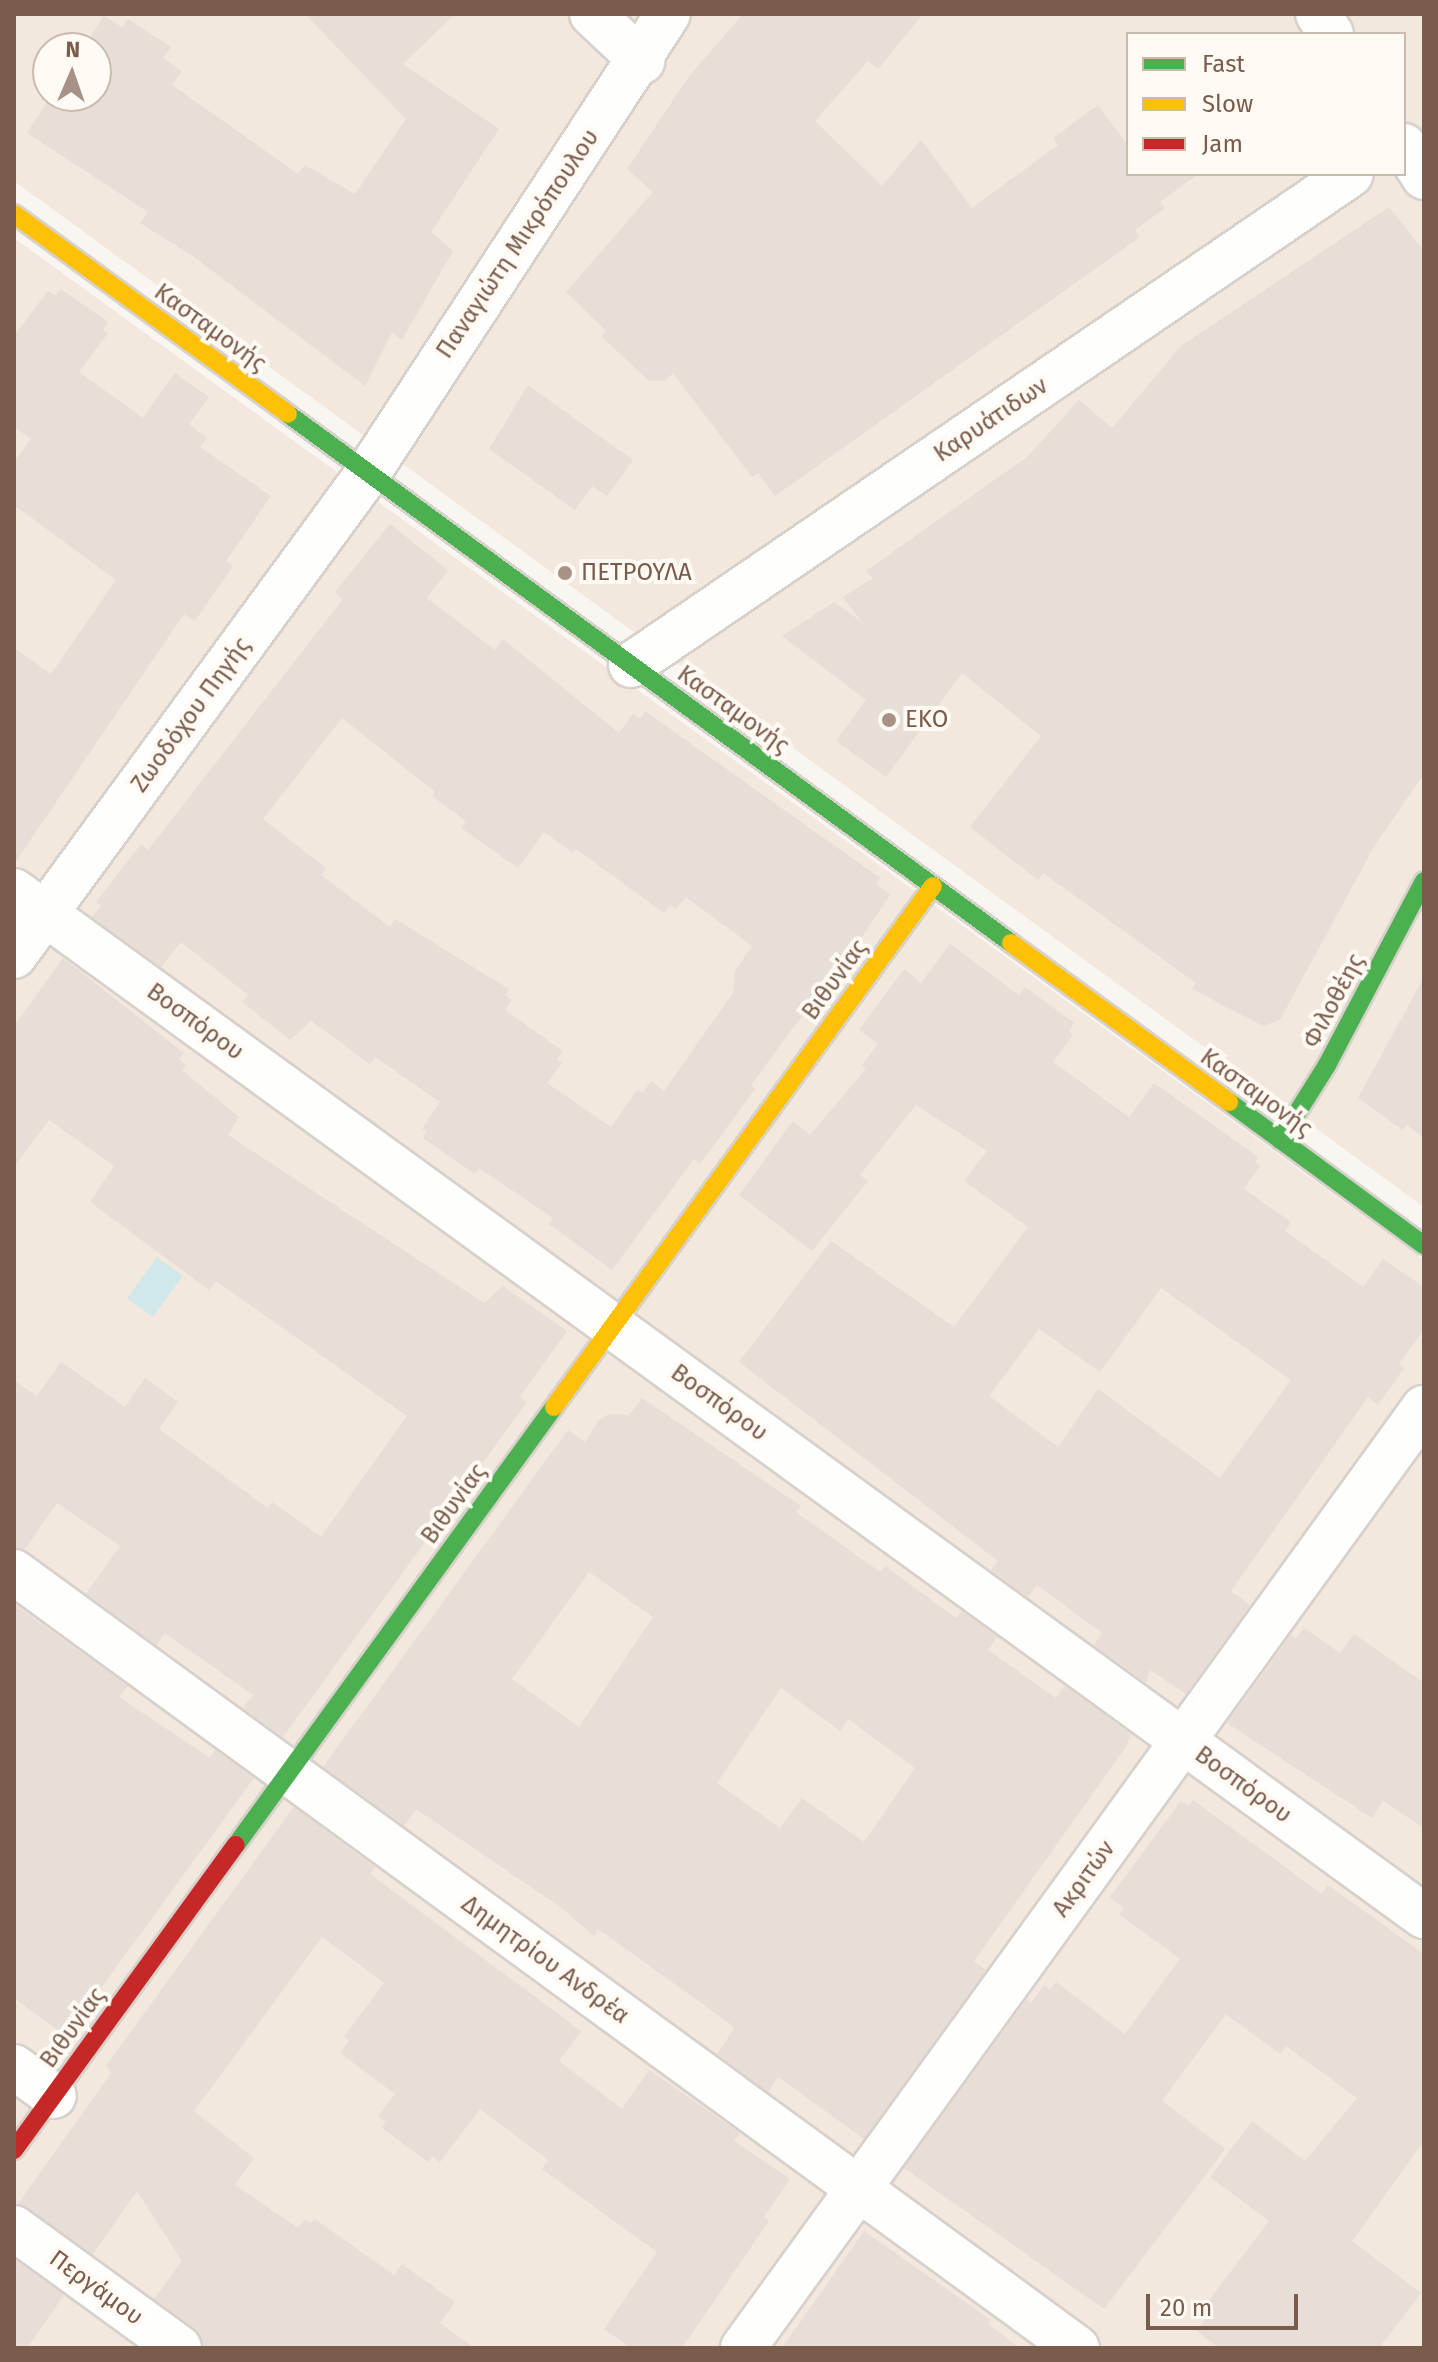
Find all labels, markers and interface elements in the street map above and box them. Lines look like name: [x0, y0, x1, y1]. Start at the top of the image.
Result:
north arrow: [32, 32, 112, 112]
legend: [1126, 32, 1406, 176]
text: N: [65, 36, 81, 63]
text: Fast: [1202, 50, 1245, 78]
text: Slow: [1202, 90, 1253, 118]
street label: Παναγιώτη Μικρόπουλου: [430, 124, 606, 364]
text: Jam: [1202, 130, 1243, 158]
street label: Κασταμονής: [148, 278, 272, 378]
street label: Καρυάτιδων: [929, 371, 1053, 469]
place label: ΠΕΤΡΟΥΛΑ: [581, 559, 692, 587]
marker: ΠΕΤΡΟΥΛΑ: [556, 564, 574, 582]
street label: Ζωοδόχου Πηγής: [125, 632, 257, 798]
street label: Κασταμονής: [671, 660, 795, 760]
place label: EKO: [905, 706, 948, 734]
marker: EKO: [880, 711, 898, 729]
street label: Βιθυνίας: [796, 934, 874, 1026]
street label: Φιλοθέης: [1297, 949, 1371, 1053]
street label: Βοσπόρου: [141, 977, 249, 1067]
street label: Κασταμονής: [1194, 1043, 1318, 1143]
street label: Βοσπόρου: [665, 1358, 773, 1448]
street label: Βιθυνίας: [415, 1458, 493, 1550]
street label: Βοσπόρου: [1189, 1740, 1297, 1830]
street label: Ακριτών: [1047, 1835, 1121, 1923]
street label: Δημητρίου Ανδρέα: [456, 1890, 634, 2030]
street label: Βιθυνίας: [34, 1982, 112, 2074]
street label: Περγάμου: [44, 2244, 148, 2332]
scale bar: [1150, 2278, 1302, 2328]
text: 20 m: [1160, 2294, 1212, 2322]

